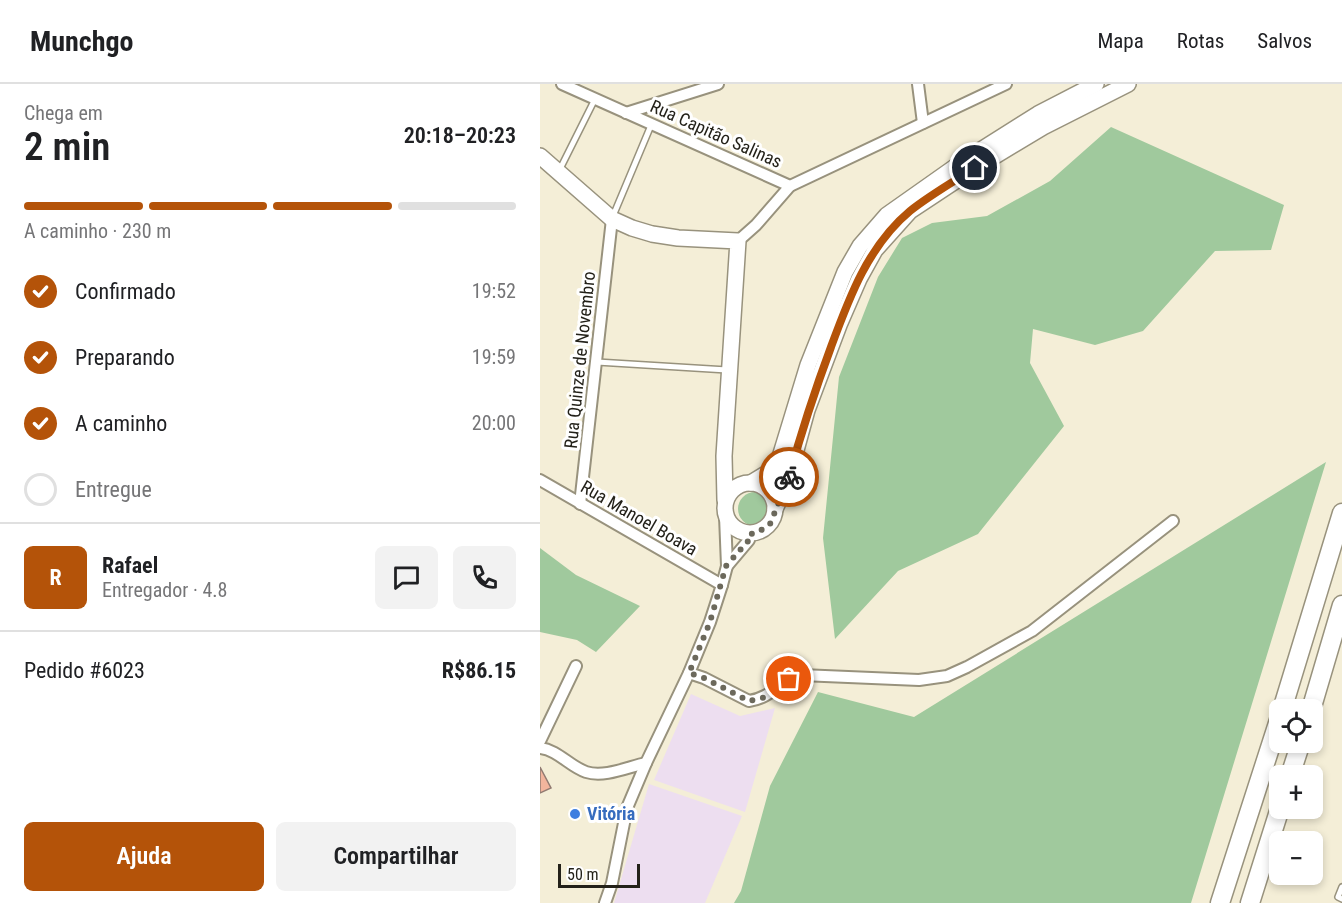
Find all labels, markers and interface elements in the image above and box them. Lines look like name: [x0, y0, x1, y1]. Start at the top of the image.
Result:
text: Munchgo: [30, 25, 133, 58]
text: Mapa: [1097, 29, 1144, 53]
text: Rotas: [1177, 29, 1224, 53]
text: Salvos: [1257, 29, 1312, 53]
street label: Rua Capitão Salinas: [647, 95, 785, 172]
text: Chega em: [24, 101, 103, 125]
text: 20:18–20:23: [404, 123, 516, 148]
text: 2 min: [24, 124, 110, 170]
pin: [949, 142, 1000, 193]
icon: home: [958, 151, 991, 184]
text: A caminho · 230 m: [24, 219, 171, 243]
street label: Rua Quinze de Novembro: [560, 270, 599, 450]
icon: check: [24, 275, 57, 308]
text: Confirmado: [75, 279, 176, 304]
text: 19:52: [472, 279, 516, 303]
icon: check: [24, 341, 57, 374]
text: Preparando: [75, 345, 175, 370]
text: 19:59: [472, 345, 516, 369]
icon: check: [24, 407, 57, 440]
text: A caminho: [75, 411, 167, 436]
text: 20:00: [472, 411, 516, 435]
courier: [759, 447, 819, 507]
icon: bike: [773, 461, 806, 494]
street label: Rua Manoel Boava: [577, 476, 701, 559]
text: Entregue: [75, 477, 152, 502]
button: chat: [375, 546, 438, 609]
button: phone: [453, 546, 516, 609]
text: Rafael: [102, 553, 158, 578]
text: R: [49, 565, 62, 590]
text: Entregador · 4.8: [102, 578, 227, 602]
pin: [763, 653, 814, 704]
text: Pedido #6023: [24, 658, 145, 683]
text: R$86.15: [442, 658, 516, 683]
icon: bag: [772, 662, 805, 695]
map controls: [1269, 699, 1323, 885]
button: locate: [1269, 699, 1323, 753]
button: +: [1269, 765, 1323, 819]
place label: Vitória: [587, 803, 635, 824]
marker: Vitória: [568, 807, 582, 821]
button: Ajuda: [24, 822, 264, 891]
button: Compartilhar: [276, 822, 516, 891]
button: −: [1269, 831, 1323, 885]
scale bar: [558, 861, 640, 888]
text: 50 m: [567, 865, 599, 884]

